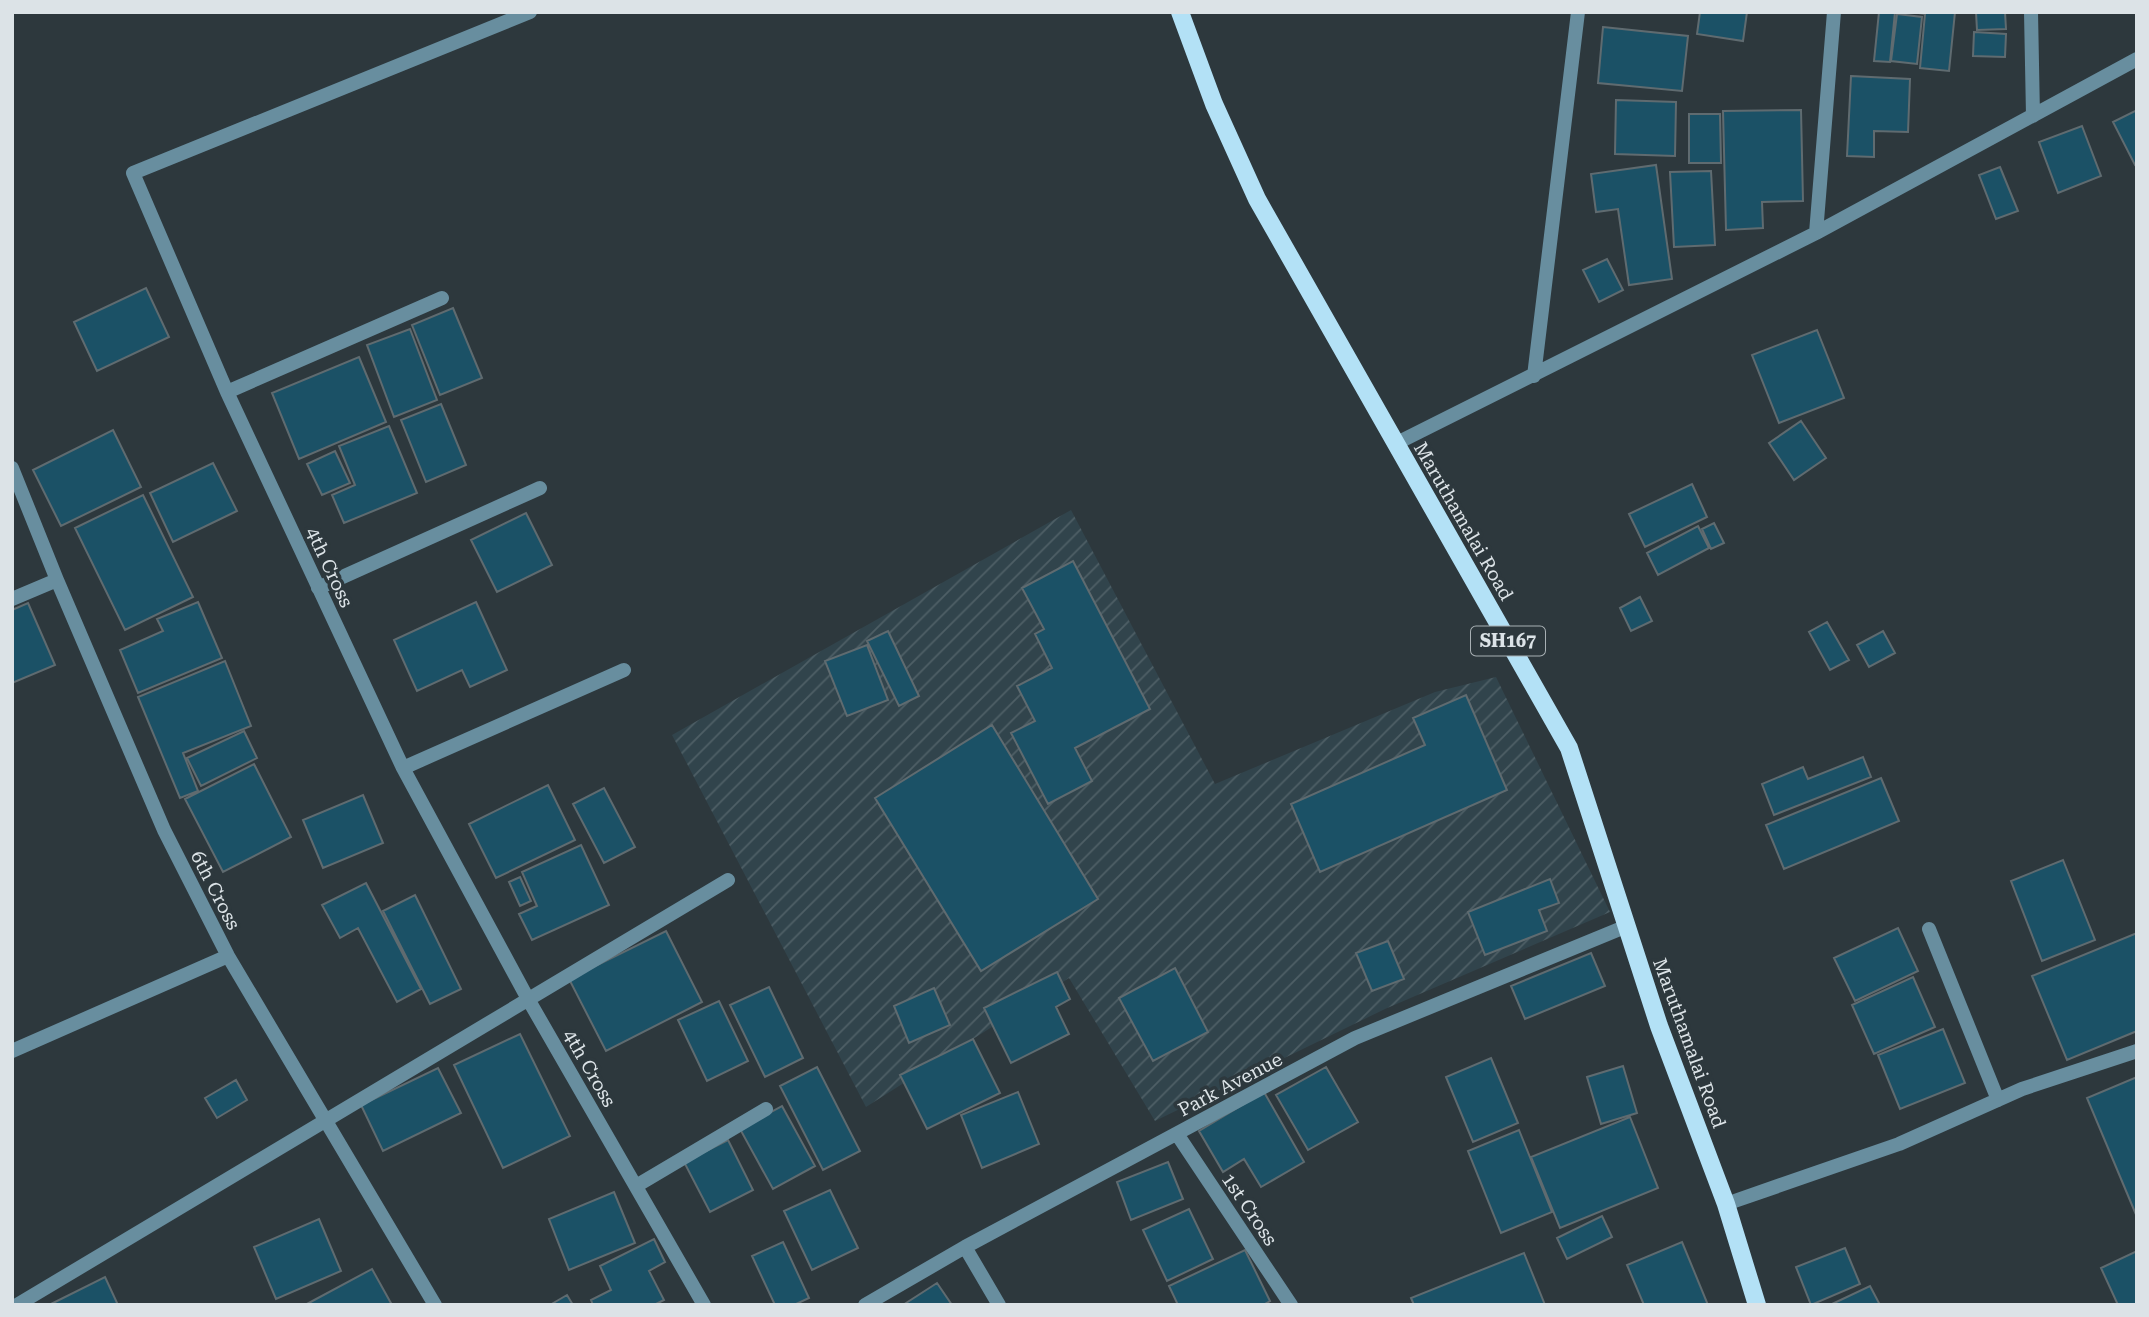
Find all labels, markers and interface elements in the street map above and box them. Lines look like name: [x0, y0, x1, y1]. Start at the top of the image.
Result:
street label: Maruthamalai Road: [1409, 438, 1518, 604]
street label: 4th Cross: [301, 523, 358, 611]
road number: SH167: [1471, 626, 1545, 656]
street label: 6th Cross: [186, 847, 245, 934]
street label: Maruthamalai Road: [1648, 955, 1731, 1131]
street label: 4th Cross: [558, 1025, 621, 1111]
street label: Park Avenue: [1174, 1047, 1286, 1122]
street label: 1st Cross: [1217, 1169, 1282, 1250]

